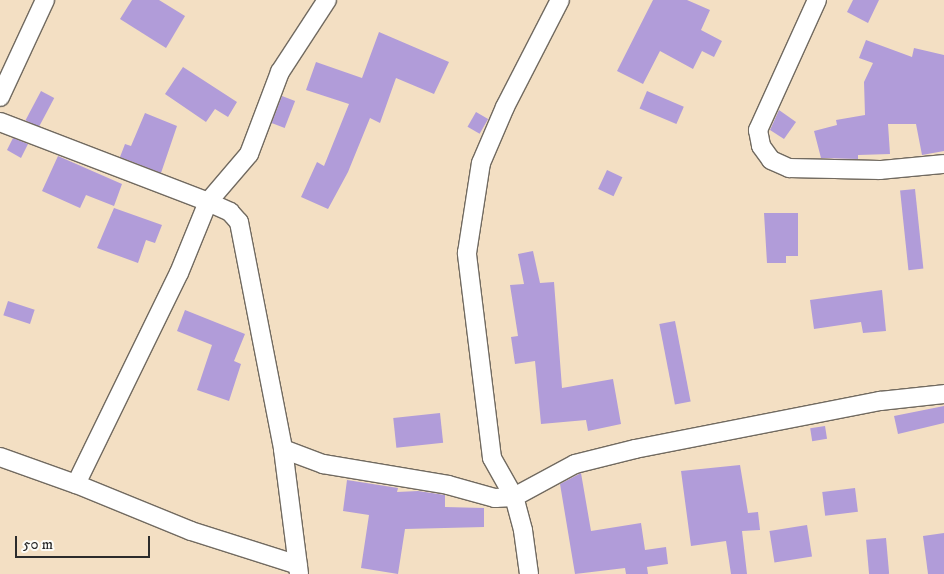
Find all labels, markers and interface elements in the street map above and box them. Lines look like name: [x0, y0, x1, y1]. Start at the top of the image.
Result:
scale bar: [18, 526, 152, 558]
text: 50 m: [23, 535, 53, 554]

